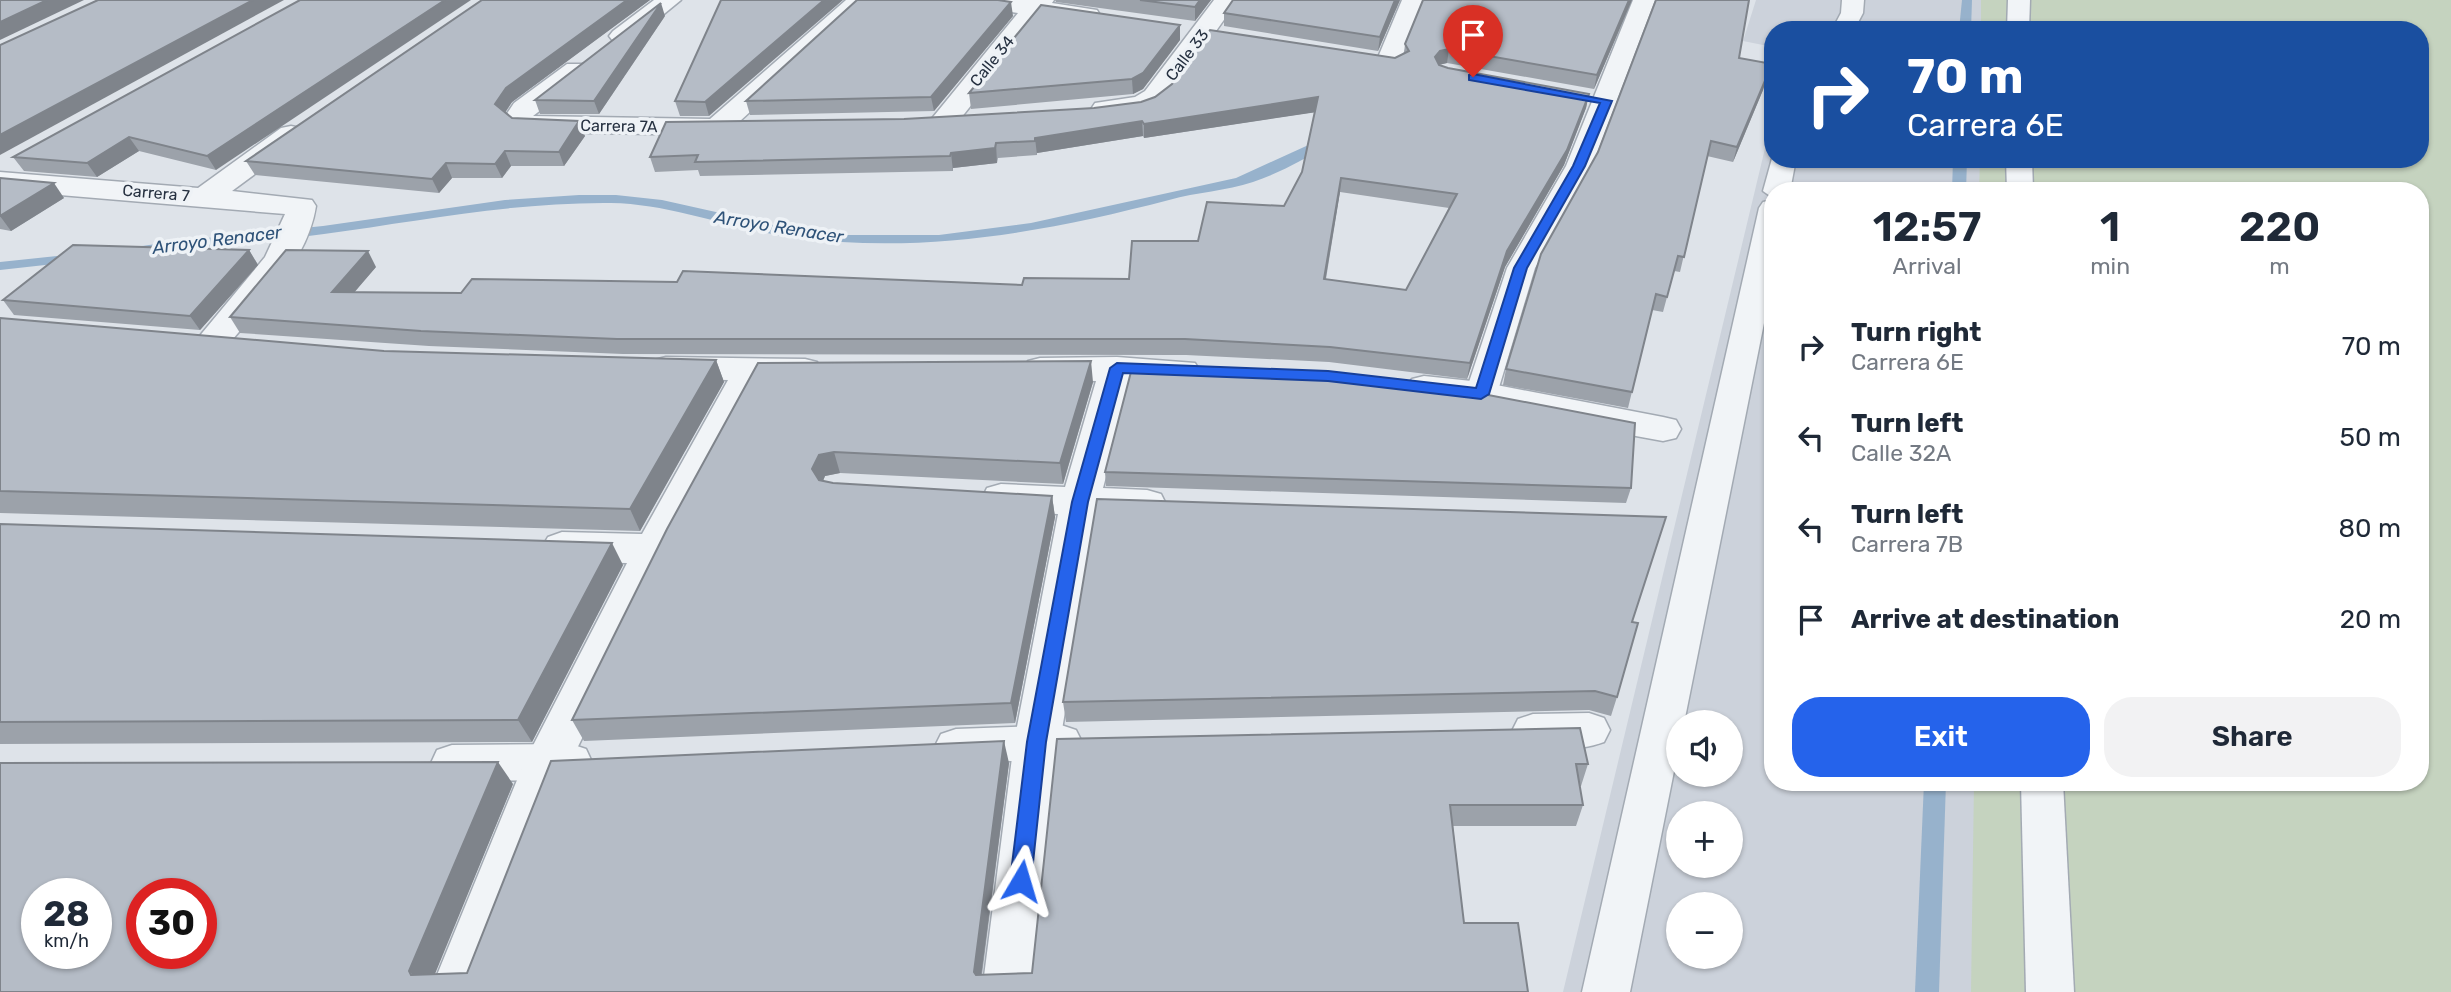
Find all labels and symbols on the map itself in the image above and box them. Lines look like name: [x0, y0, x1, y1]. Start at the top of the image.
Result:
pin: [1443, 5, 1503, 77]
street label: Calle 33: [1162, 26, 1212, 84]
street label: Calle 34: [966, 32, 1018, 90]
street label: Carrera 7A: [580, 116, 658, 136]
street label: Carrera 7: [122, 181, 190, 205]
water label: Arroyo Renacer: [712, 206, 846, 248]
water label: Arroyo Renacer: [150, 221, 284, 259]
position arrow: [984, 844, 1058, 918]
speed limit sign: 30: [126, 878, 217, 969]

